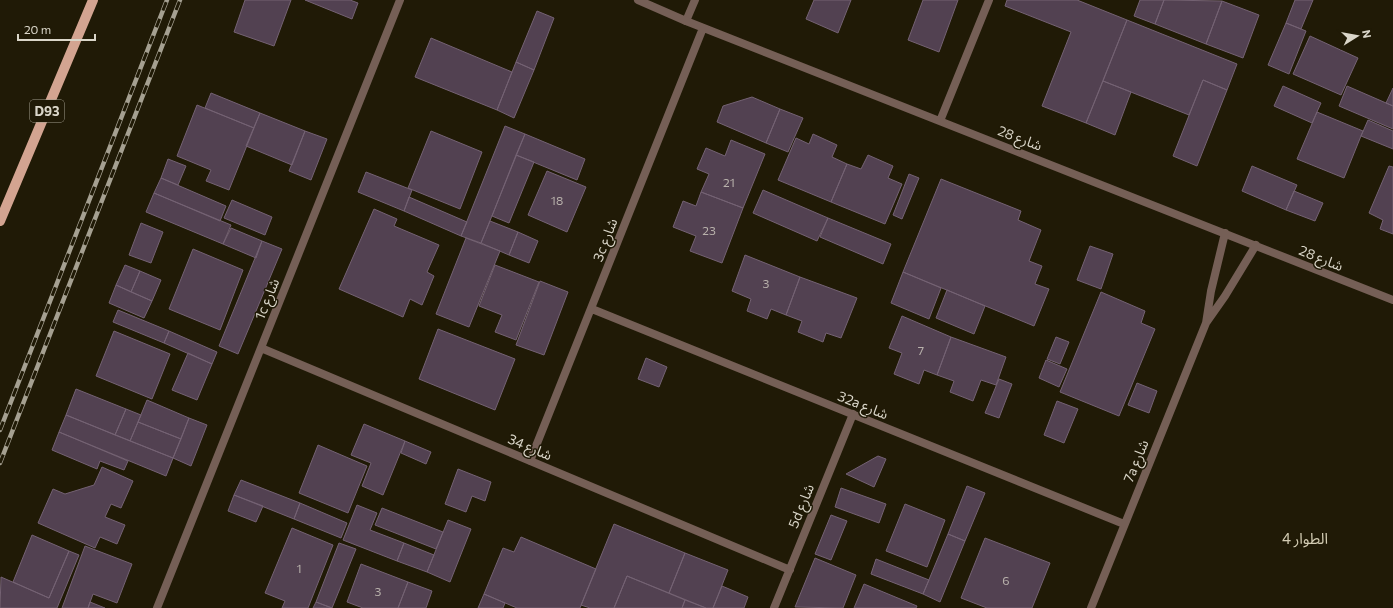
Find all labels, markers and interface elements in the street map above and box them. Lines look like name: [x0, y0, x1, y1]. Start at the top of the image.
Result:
scale bar: [18, 16, 95, 42]
north arrow: [1337, 16, 1377, 56]
text: 20 m: [24, 22, 51, 36]
text: N: [1360, 29, 1374, 39]
road number: D93: [30, 100, 64, 122]
street label: شارع 28: [994, 121, 1045, 157]
house number: 21: [723, 175, 735, 189]
house number: 18: [551, 193, 563, 207]
street label: 3c شارع: [589, 216, 623, 265]
house number: 23: [702, 223, 716, 237]
street label: شارع 28: [1295, 241, 1346, 277]
street label: 1c شارع: [251, 276, 285, 323]
house number: 3: [763, 276, 770, 290]
house number: 7: [918, 343, 924, 357]
street label: 32a شارع: [834, 387, 891, 425]
street label: شارع 34: [504, 430, 555, 466]
street label: 7a شارع: [1119, 437, 1155, 486]
street label: 5d شارع: [784, 481, 820, 531]
district label: الطوار 4: [1282, 529, 1328, 548]
house number: 1: [296, 561, 302, 575]
house number: 6: [1002, 573, 1010, 587]
house number: 3: [375, 584, 382, 598]

